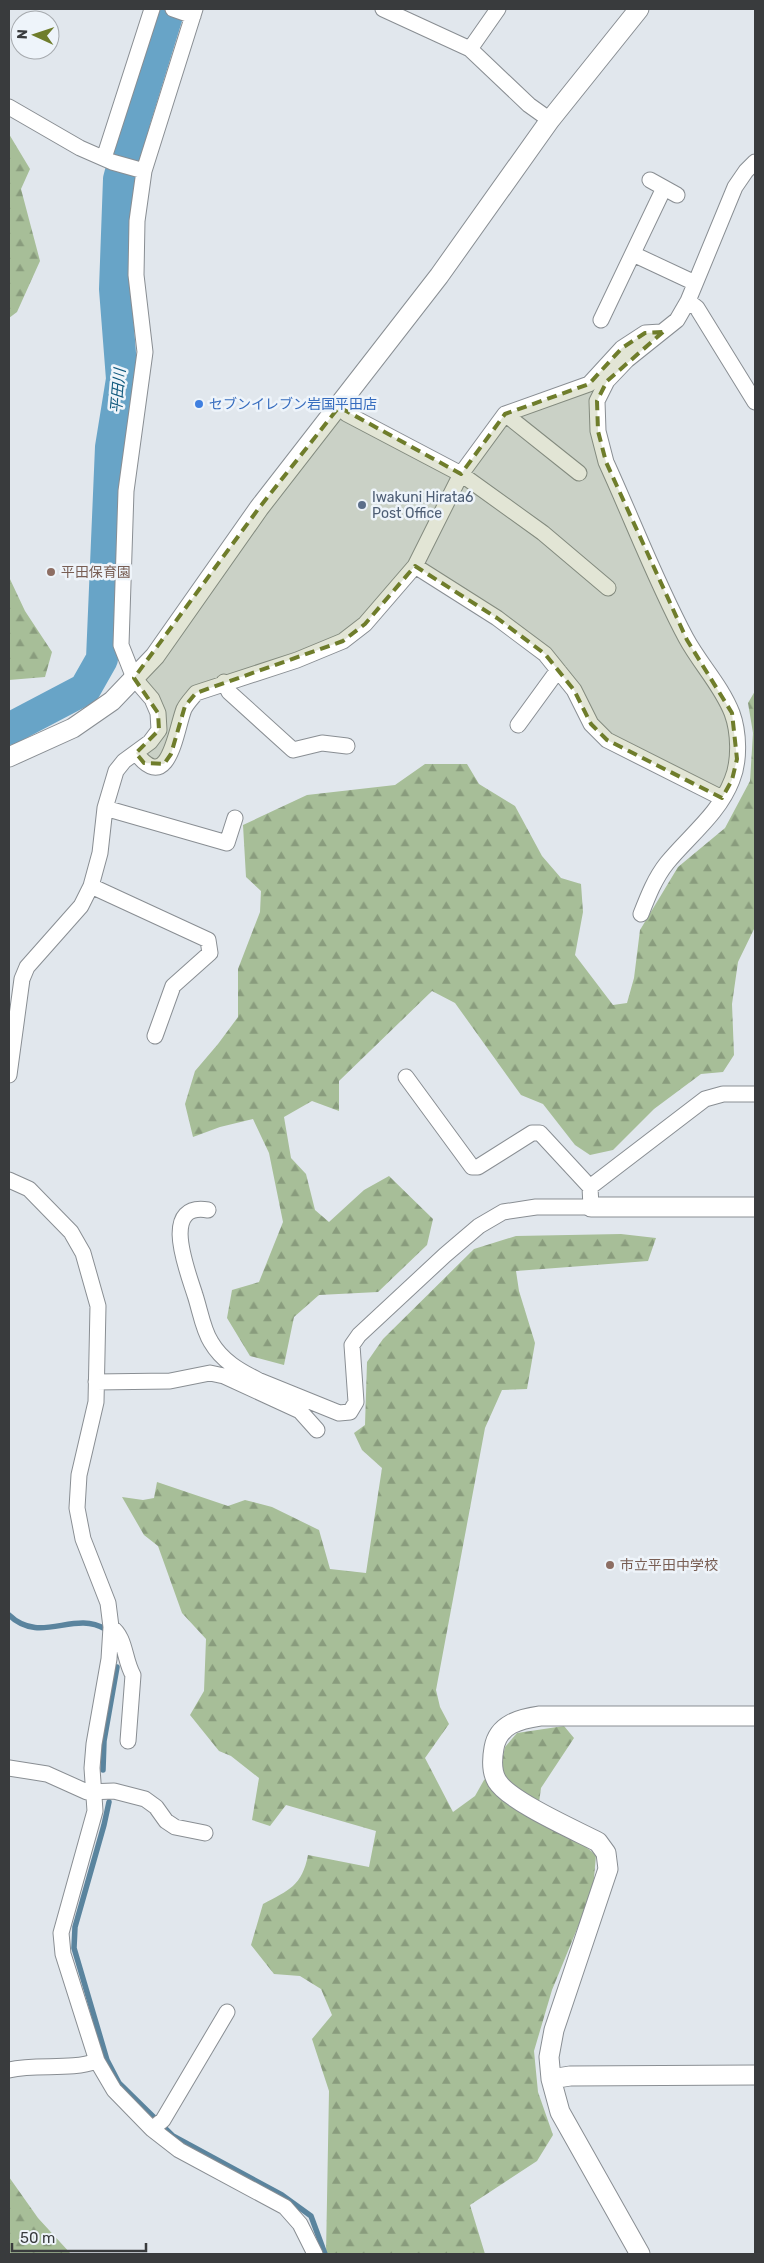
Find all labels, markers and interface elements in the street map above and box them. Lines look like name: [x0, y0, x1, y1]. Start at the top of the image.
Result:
north arrow: [10, 10, 60, 60]
text: N: [14, 29, 31, 40]
water label: 平田川: [107, 366, 129, 414]
place label: セブンイレブン岩国平田店: [209, 396, 377, 413]
marker: セブンイレブン岩国平田店: [193, 398, 205, 410]
place label: Iwakuni Hirata6 Post Office: [372, 489, 473, 522]
marker: Iwakuni Hirata6 Post Office: [356, 499, 368, 511]
place label: 平田保育園: [61, 564, 131, 581]
marker: 平田保育園: [45, 566, 57, 578]
place label: 市立平田中学校: [620, 1557, 718, 1574]
marker: 市立平田中学校: [604, 1559, 616, 1571]
scale bar: [12, 2220, 146, 2252]
text: 50 m: [20, 2229, 55, 2247]

